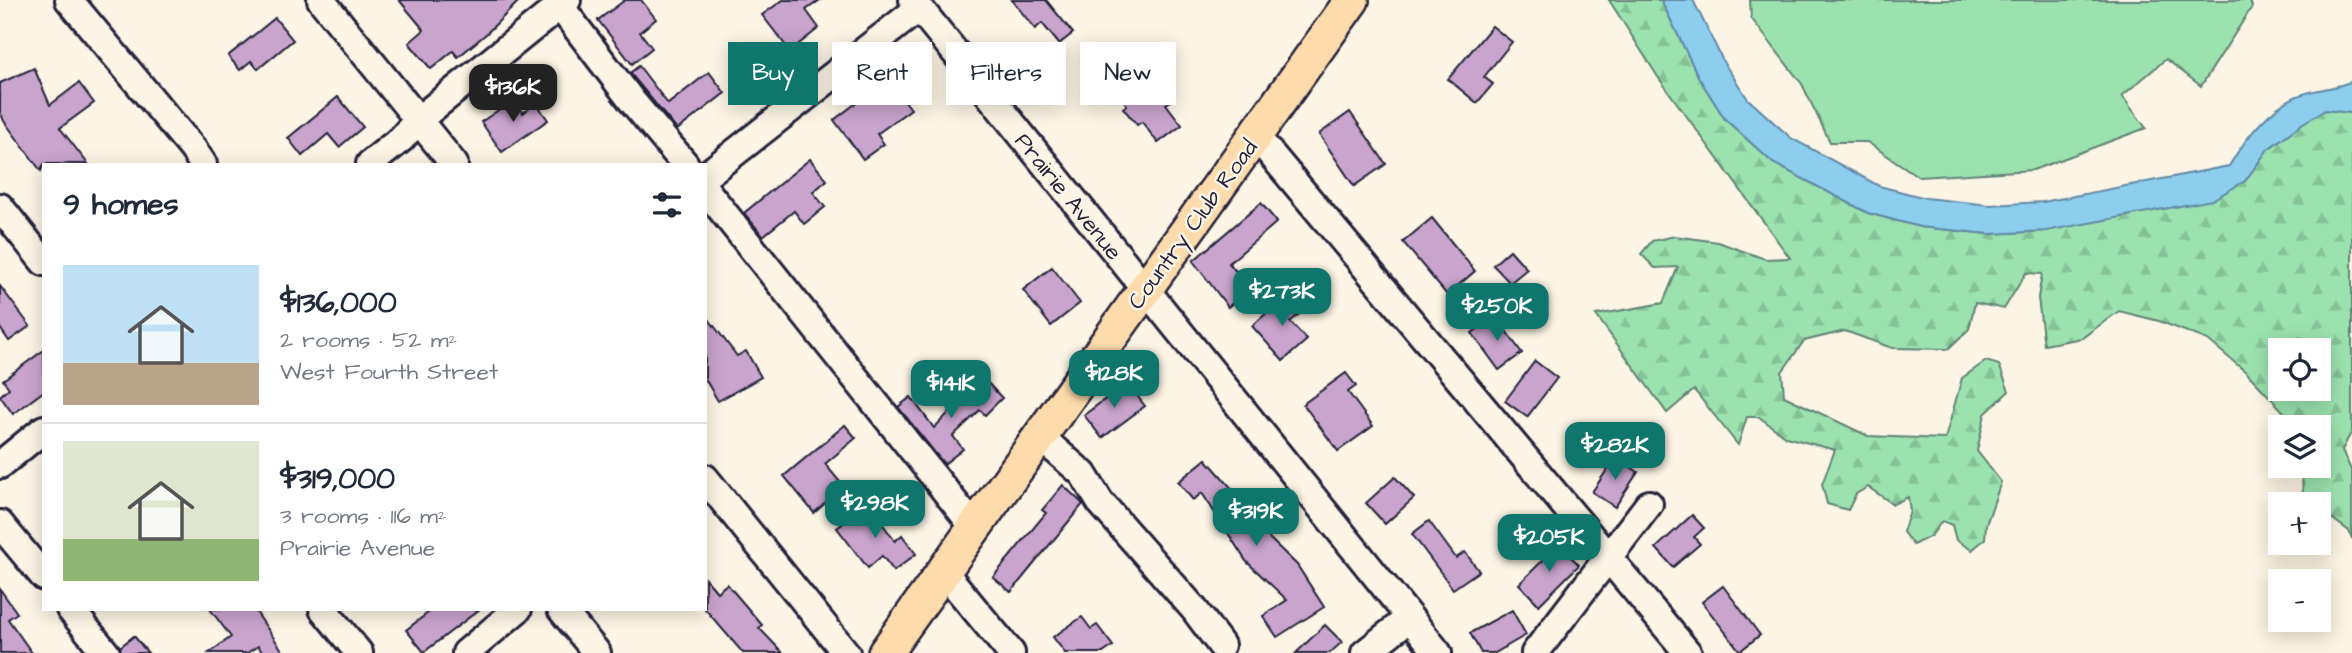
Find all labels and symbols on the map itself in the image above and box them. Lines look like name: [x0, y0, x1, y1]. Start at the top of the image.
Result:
pin: $136K: [464, 64, 562, 124]
street label: Prairie Avenue: [1007, 126, 1129, 267]
street label: Country Club Road: [1120, 133, 1266, 317]
pin: $273K: [1233, 268, 1331, 328]
pin: $250K: [1448, 284, 1546, 343]
pin: $128K: [1065, 350, 1163, 410]
pin: $141K: [902, 360, 1000, 420]
pin: $282K: [1566, 422, 1664, 482]
pin: $298K: [826, 480, 924, 540]
pin: $319K: [1207, 489, 1305, 548]
pin: $205K: [1500, 514, 1598, 574]

